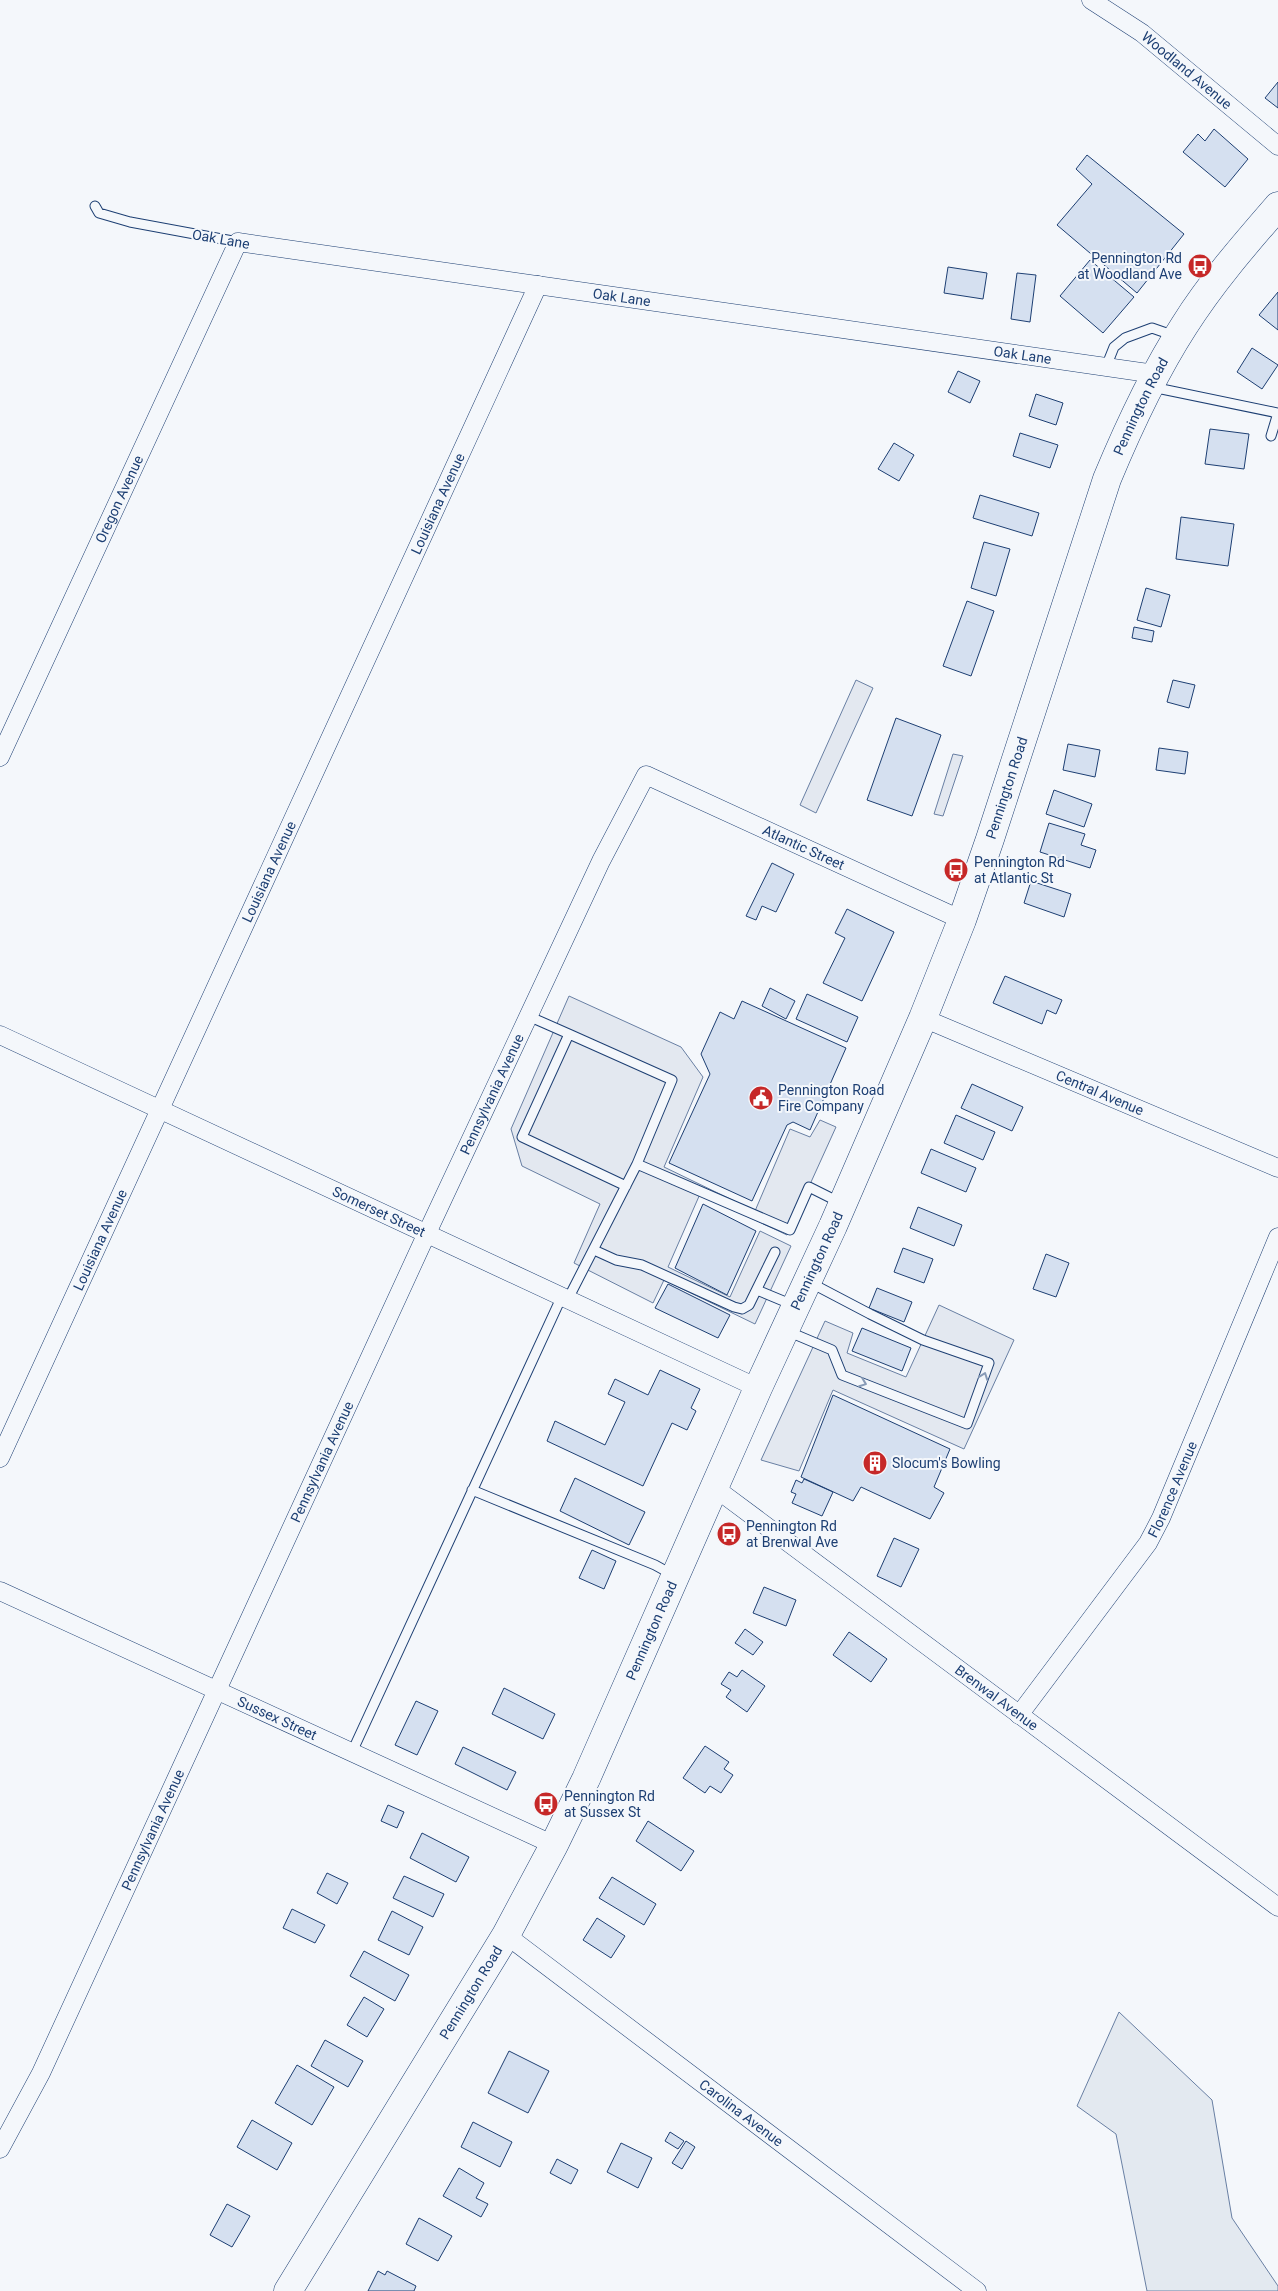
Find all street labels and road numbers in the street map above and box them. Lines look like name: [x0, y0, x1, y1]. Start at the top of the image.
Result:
street label: Woodland Avenue: [1139, 28, 1235, 112]
street label: Oak Lane: [191, 226, 251, 252]
street label: Oak Lane: [592, 285, 652, 309]
street label: Oak Lane: [993, 343, 1053, 367]
street label: Pennington Road: [1110, 355, 1171, 457]
street label: Louisiana Avenue: [408, 450, 468, 557]
street label: Oregon Avenue: [92, 453, 146, 545]
street label: Pennington Road: [983, 735, 1031, 841]
street label: Louisiana Avenue: [239, 819, 299, 925]
street label: Atlantic Street: [760, 822, 847, 873]
street label: Pennsylvania Avenue: [457, 1031, 527, 1157]
street label: Central Avenue: [1054, 1067, 1146, 1118]
street label: Somerset Street: [330, 1183, 428, 1240]
street label: Louisiana Avenue: [70, 1187, 130, 1293]
street label: Pennington Road: [787, 1209, 846, 1313]
street label: Pennsylvania Avenue: [287, 1399, 357, 1525]
street label: Florence Avenue: [1144, 1439, 1200, 1540]
street label: Pennington Road: [623, 1579, 680, 1682]
street label: Brenwal Avenue: [952, 1661, 1041, 1734]
street label: Sussex Street: [235, 1693, 320, 1743]
street label: Pennsylvania Avenue: [118, 1767, 187, 1893]
street label: Pennington Road: [436, 1943, 505, 2042]
street label: Carolina Avenue: [696, 2076, 786, 2150]

